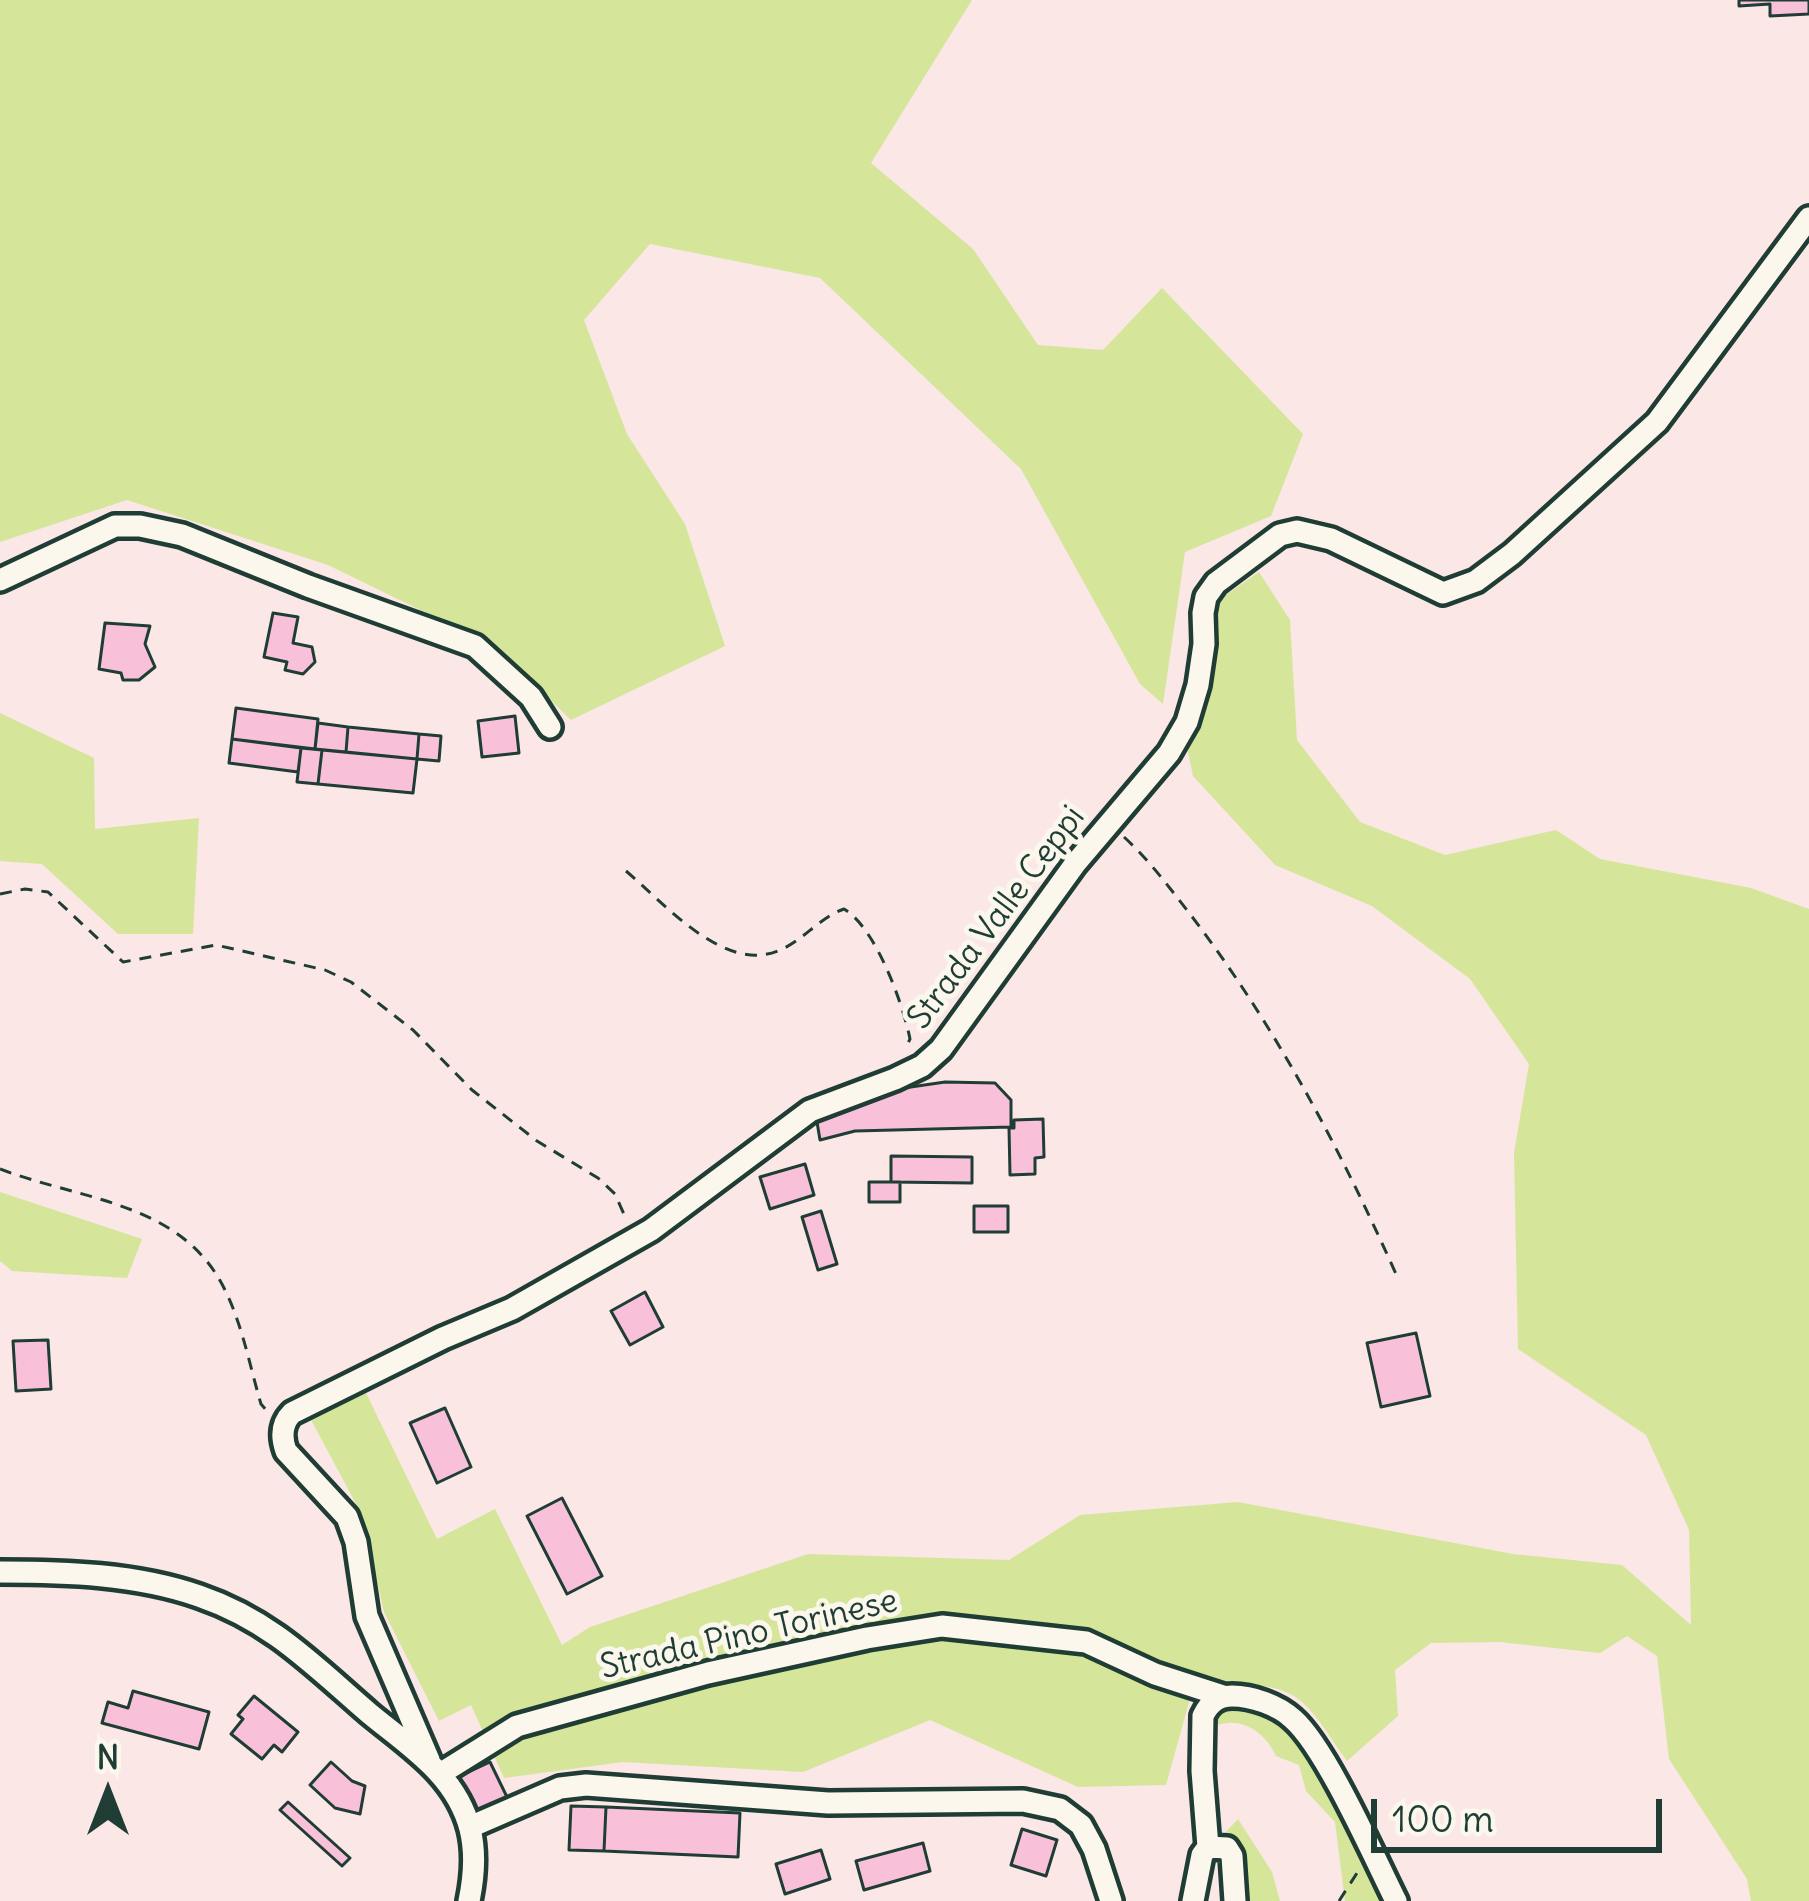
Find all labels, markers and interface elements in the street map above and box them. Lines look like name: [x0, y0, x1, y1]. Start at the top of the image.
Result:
street label: Strada Valle Ceppi: [900, 799, 1094, 1037]
street label: Strada Pino Torinese: [597, 1582, 901, 1688]
north arrow: [48, 1733, 168, 1853]
text: N: [97, 1736, 119, 1778]
scale bar: [1377, 1775, 1668, 1849]
text: 100 m: [1392, 1797, 1494, 1842]

